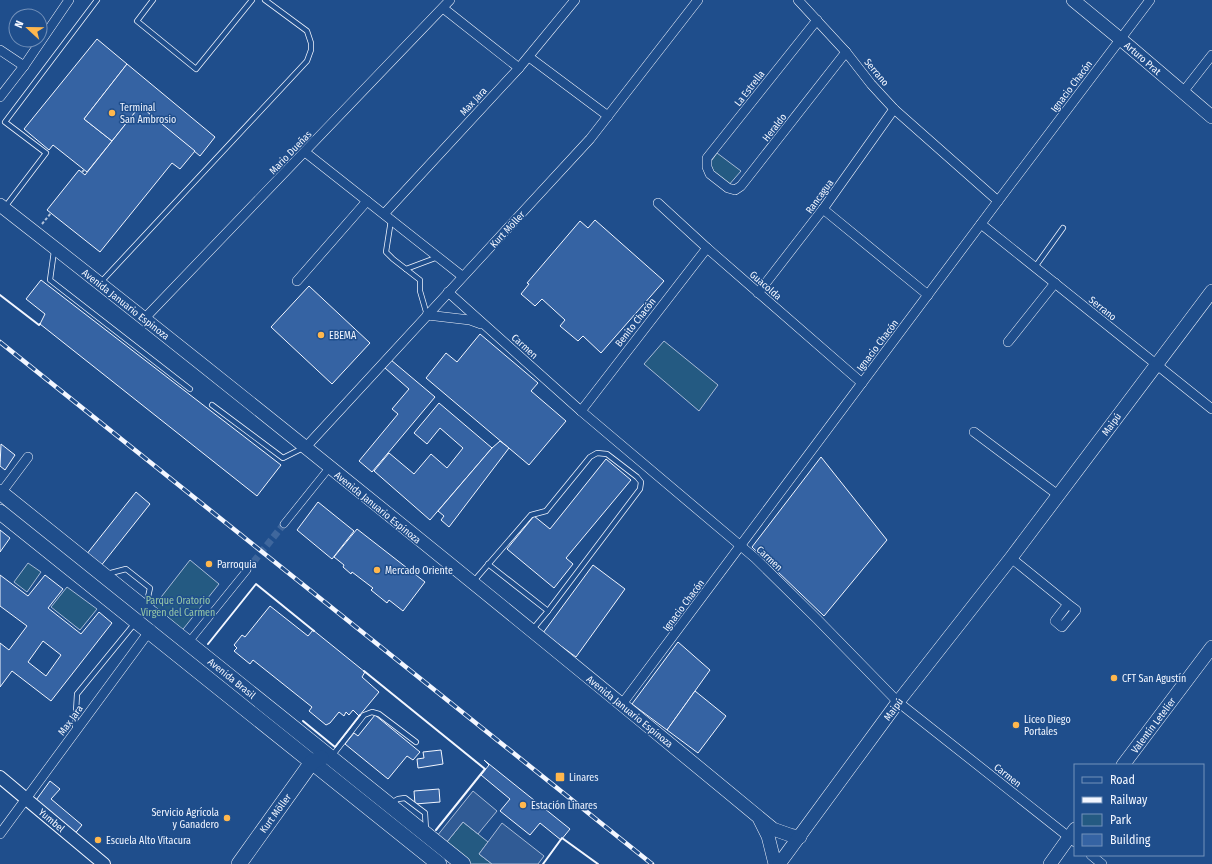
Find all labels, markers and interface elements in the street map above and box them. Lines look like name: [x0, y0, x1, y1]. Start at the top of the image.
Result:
north arrow: [8, 8, 48, 48]
text: N: [12, 19, 26, 30]
street label: Arturo Prat: [1122, 40, 1164, 78]
street label: Serrano: [861, 57, 891, 89]
street label: Ignacio Chacón: [1048, 58, 1095, 115]
street label: La Estrella: [732, 68, 768, 109]
street label: Max Jara: [458, 85, 490, 118]
place label: Terminal San Ambrosio: [120, 102, 176, 126]
marker: Terminal San Ambrosio: [107, 108, 117, 118]
street label: Heraldo: [760, 111, 789, 144]
street label: Mario Dueñas: [267, 128, 314, 177]
street label: Rancagua: [803, 177, 836, 216]
street label: Kurt Möller: [488, 209, 528, 250]
street label: Avenida Januario Espinoza: [79, 267, 172, 343]
street label: Guacolda: [747, 269, 784, 303]
street label: Serrano: [1086, 294, 1119, 324]
street label: Benito Chacón: [613, 296, 659, 349]
street label: Ignacio Chacón: [854, 317, 901, 374]
marker: EBEMA: [316, 330, 326, 340]
place label: EBEMA: [329, 330, 357, 342]
street label: Carmen: [509, 332, 540, 362]
street label: Maipú: [1099, 410, 1124, 438]
street label: Avenida Januario Espinoza: [332, 469, 423, 546]
street label: Carmen: [754, 544, 785, 574]
marker: Parroquia: [204, 559, 214, 569]
place label: Parroquia: [217, 559, 257, 571]
marker: Mercado Oriente: [372, 565, 382, 575]
place label: Mercado Oriente: [385, 565, 453, 577]
street label: Ignacio Chacón: [660, 577, 707, 634]
park label: Parque Oratorio Virgen del Carmen: [141, 595, 215, 619]
street label: Avenida Brasil: [205, 656, 258, 702]
place label: CFT San Agustín: [1122, 672, 1186, 685]
street label: Avenida Januario Espinoza: [584, 673, 675, 750]
marker: CFT San Agustín: [1109, 673, 1119, 683]
street label: Valentín Letelier: [1128, 694, 1179, 756]
street label: Maipú: [881, 695, 906, 723]
street label: Max Jara: [56, 703, 86, 738]
place label: Liceo Diego Portales: [1024, 714, 1071, 738]
marker: Liceo Diego Portales: [1011, 720, 1021, 730]
street label: Carmen: [991, 761, 1023, 790]
legend: [1074, 764, 1204, 856]
marker: Linares: [554, 771, 566, 783]
place label: Linares: [569, 772, 599, 784]
text: Road: [1110, 773, 1135, 787]
street label: Kurt Möller: [258, 791, 294, 836]
text: Railway: [1110, 793, 1148, 807]
marker: Estación Linares: [518, 800, 528, 810]
place label: Estación Linares: [531, 800, 597, 812]
street label: Yumbel: [36, 806, 67, 835]
place label: Servicio Agrícola y Ganadero: [151, 806, 219, 831]
marker: Servicio Agrícola y Ganadero: [222, 813, 232, 823]
text: Park: [1110, 813, 1132, 827]
text: Building: [1110, 833, 1151, 847]
marker: Escuela Alto Vitacura: [93, 835, 103, 845]
place label: Escuela Alto Vitacura: [106, 835, 191, 847]

